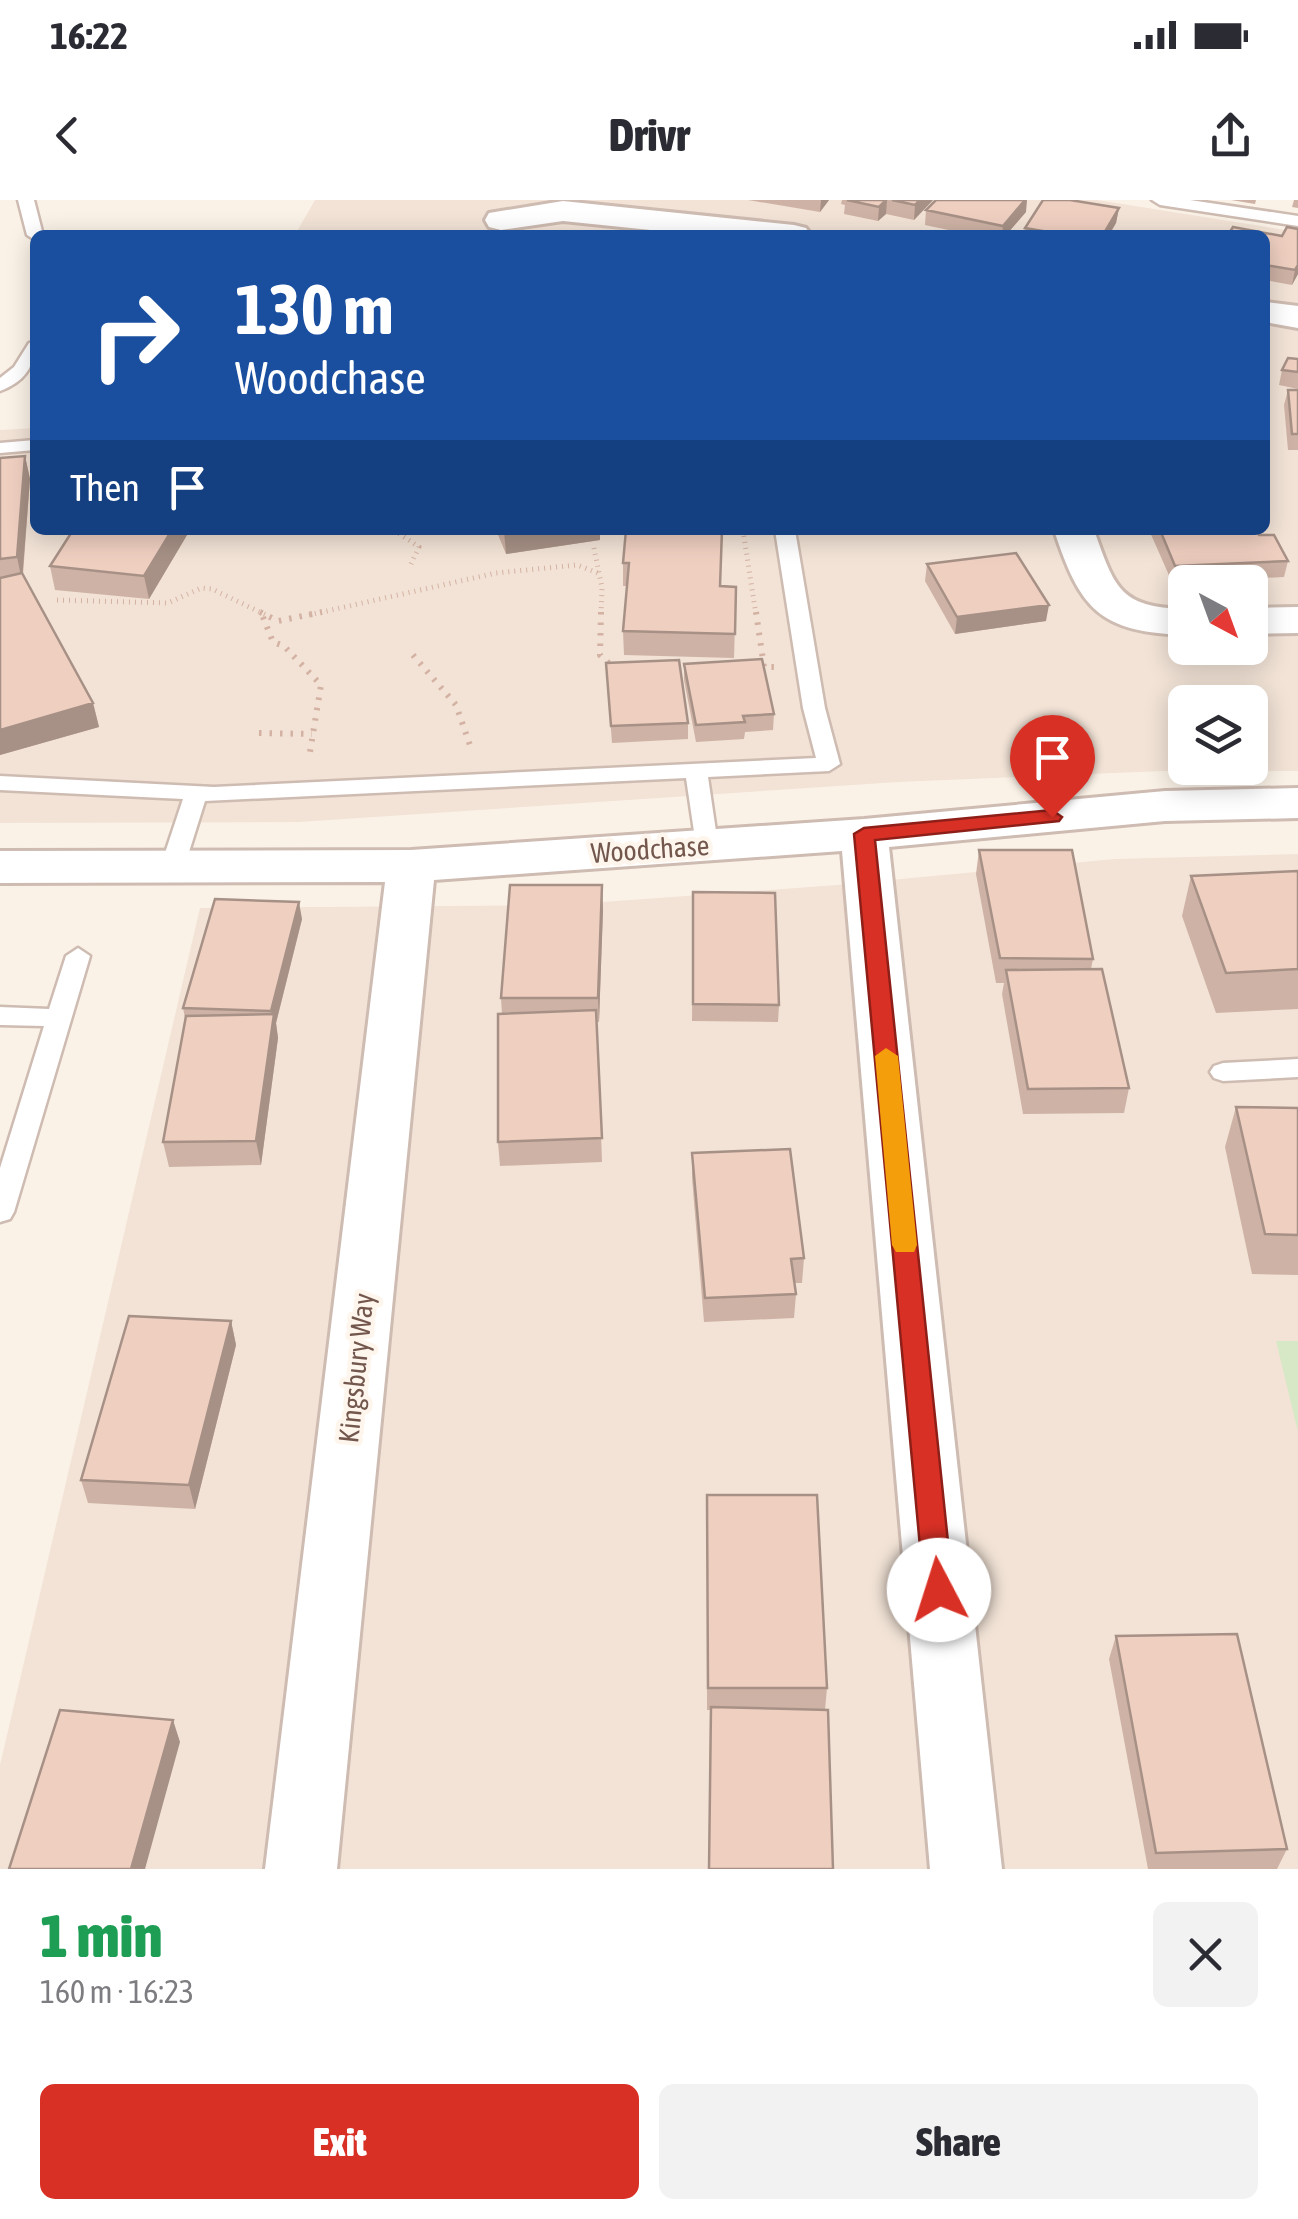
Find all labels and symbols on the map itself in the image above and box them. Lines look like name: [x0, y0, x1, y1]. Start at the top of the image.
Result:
north arrow: [1168, 565, 1268, 665]
pin: [1010, 715, 1095, 818]
street label: Woodchase: [590, 829, 710, 869]
street label: Kingsbury Way: [332, 1292, 380, 1444]
position arrow: [887, 1538, 991, 1642]

